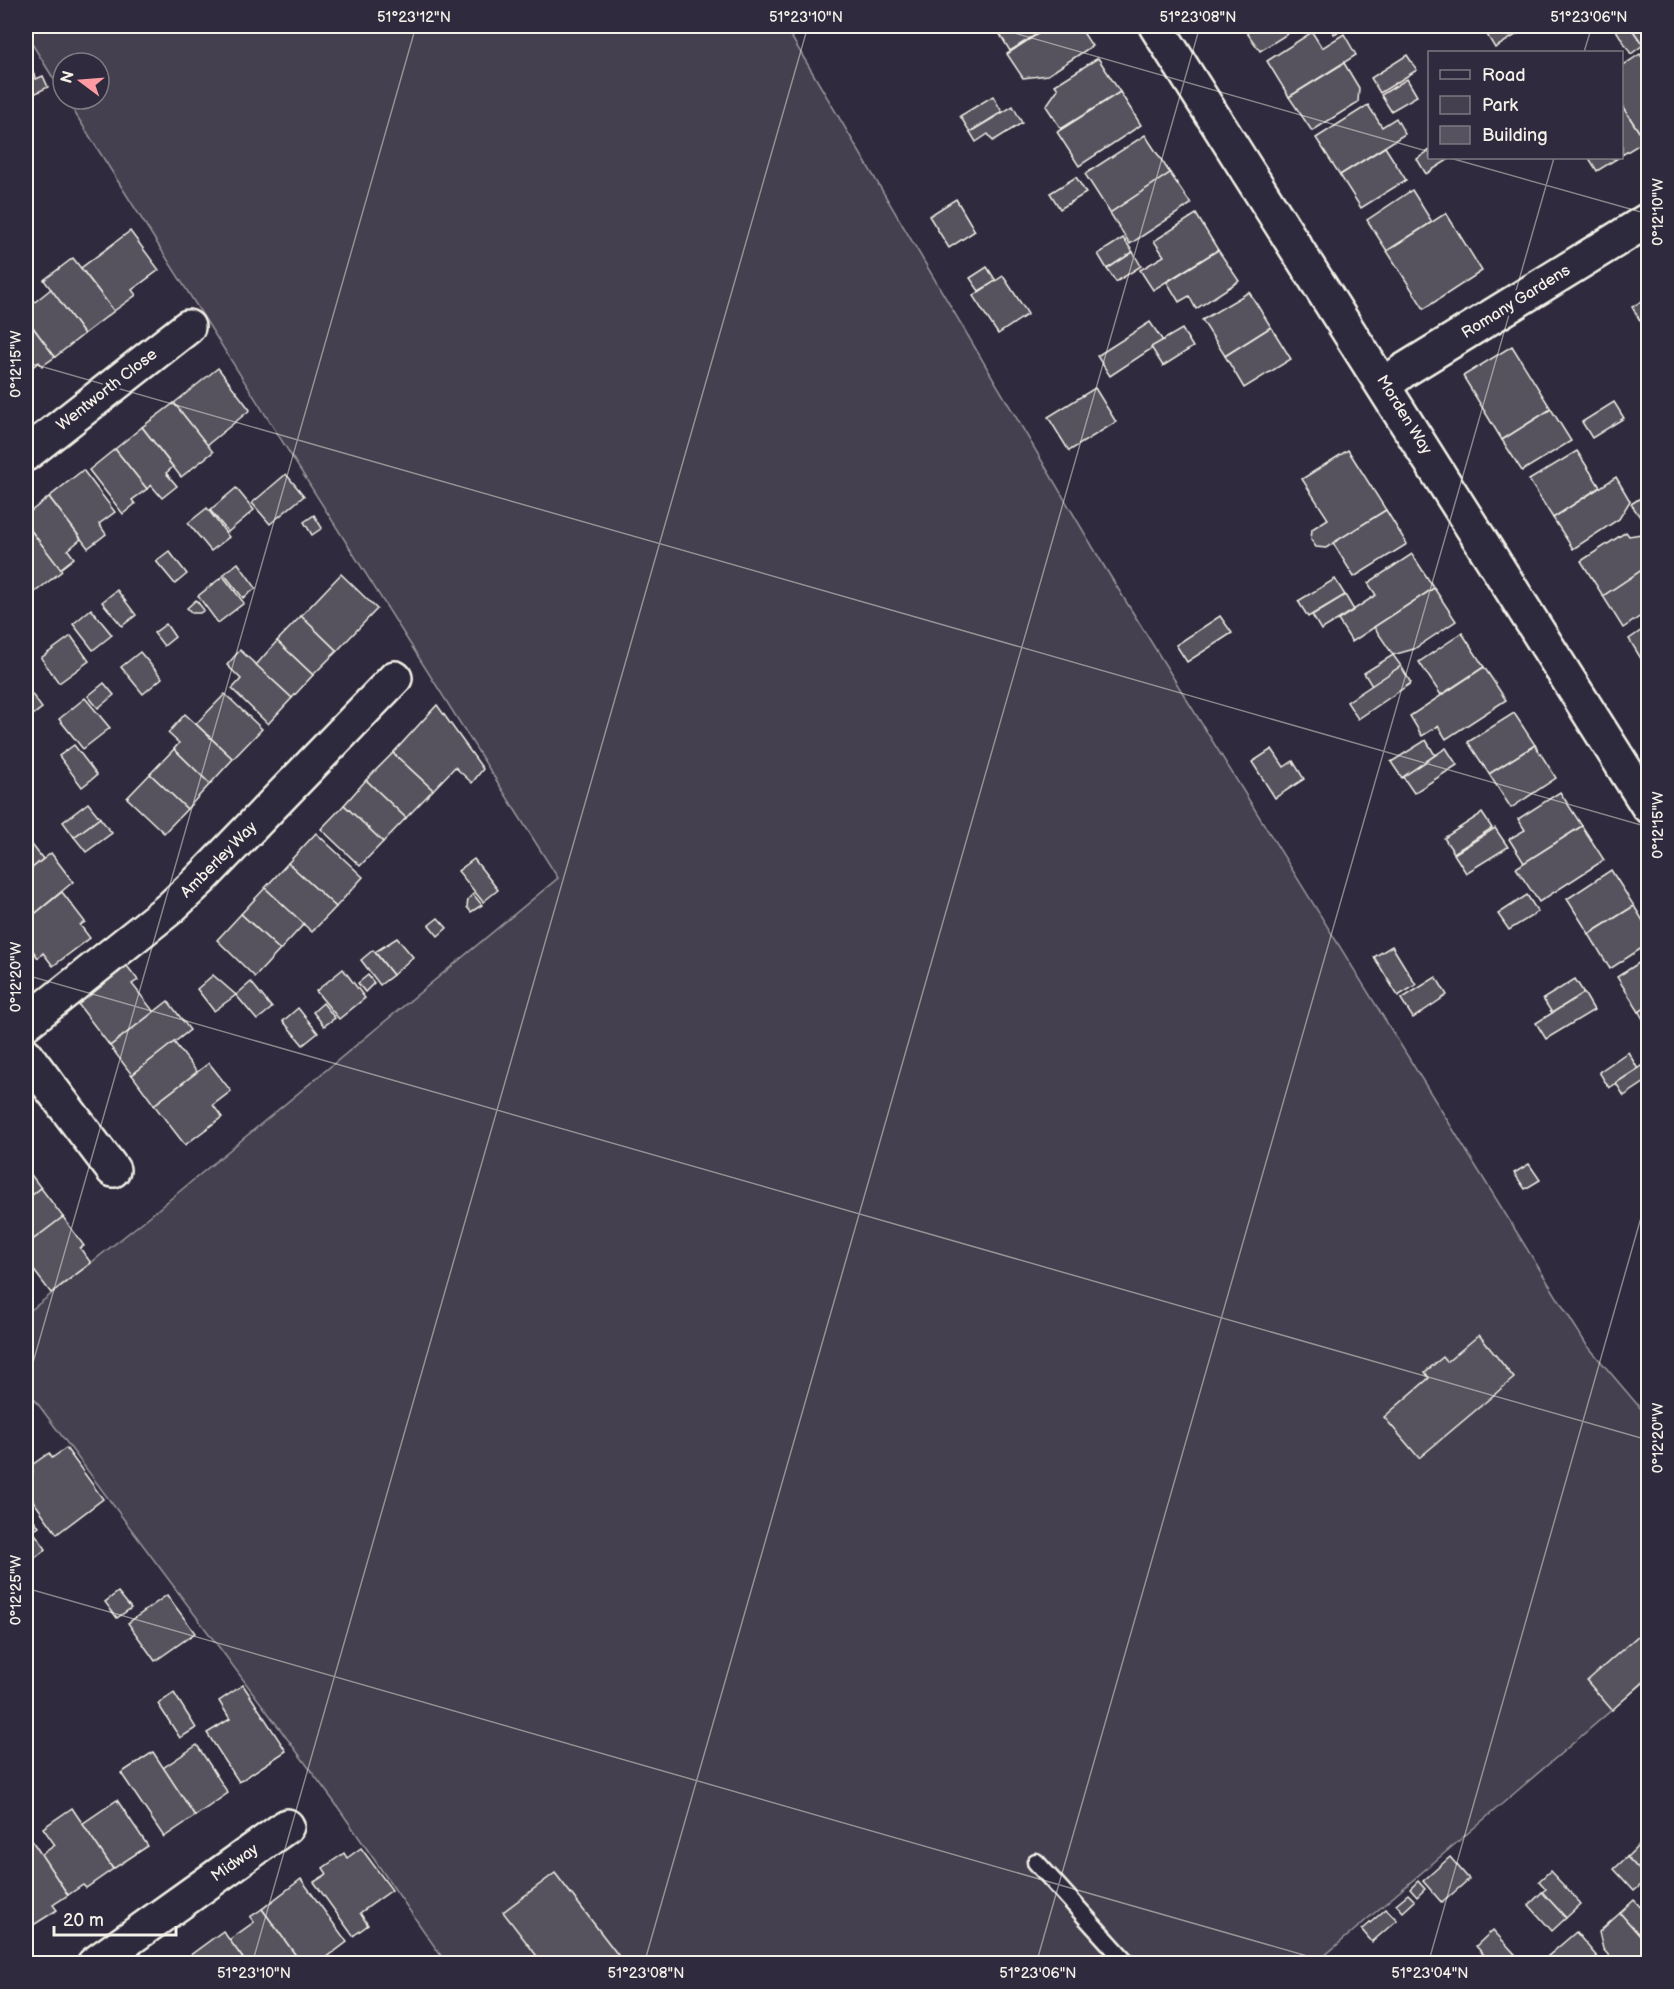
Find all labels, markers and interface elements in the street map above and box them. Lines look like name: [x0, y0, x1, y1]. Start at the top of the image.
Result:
text: 51°23'12"N: [377, 8, 451, 27]
text: 51°23'10"N: [769, 8, 843, 27]
text: 51°23'08"N: [1160, 8, 1236, 27]
text: 51°23'06"N: [1550, 8, 1628, 27]
north arrow: [51, 51, 111, 111]
legend: [1428, 51, 1623, 159]
text: Road: [1482, 65, 1526, 86]
text: N: [57, 69, 79, 86]
text: Park: [1482, 95, 1518, 116]
text: Building: [1482, 125, 1548, 146]
text: 0°12'10"W: [1649, 178, 1668, 246]
street label: Romany Gardens: [1458, 261, 1574, 343]
text: 0°12'15"W: [7, 330, 26, 398]
street label: Wentworth Close: [53, 345, 161, 435]
street label: Morden Way: [1372, 372, 1436, 459]
text: 0°12'15"W: [1649, 791, 1668, 859]
street label: Amberley Way: [177, 817, 262, 902]
text: 0°12'20"W: [7, 941, 26, 1012]
text: 0°12'20"W: [1649, 1402, 1668, 1473]
text: 0°12'25"W: [7, 1554, 26, 1625]
street label: Midway: [208, 1840, 263, 1886]
scale bar: [54, 1899, 176, 1937]
text: 20 m: [63, 1910, 104, 1931]
text: 51°23'10"N: [217, 1964, 291, 1983]
text: 51°23'08"N: [608, 1964, 684, 1983]
text: 51°23'06"N: [999, 1964, 1077, 1983]
text: 51°23'04"N: [1391, 1964, 1469, 1983]

